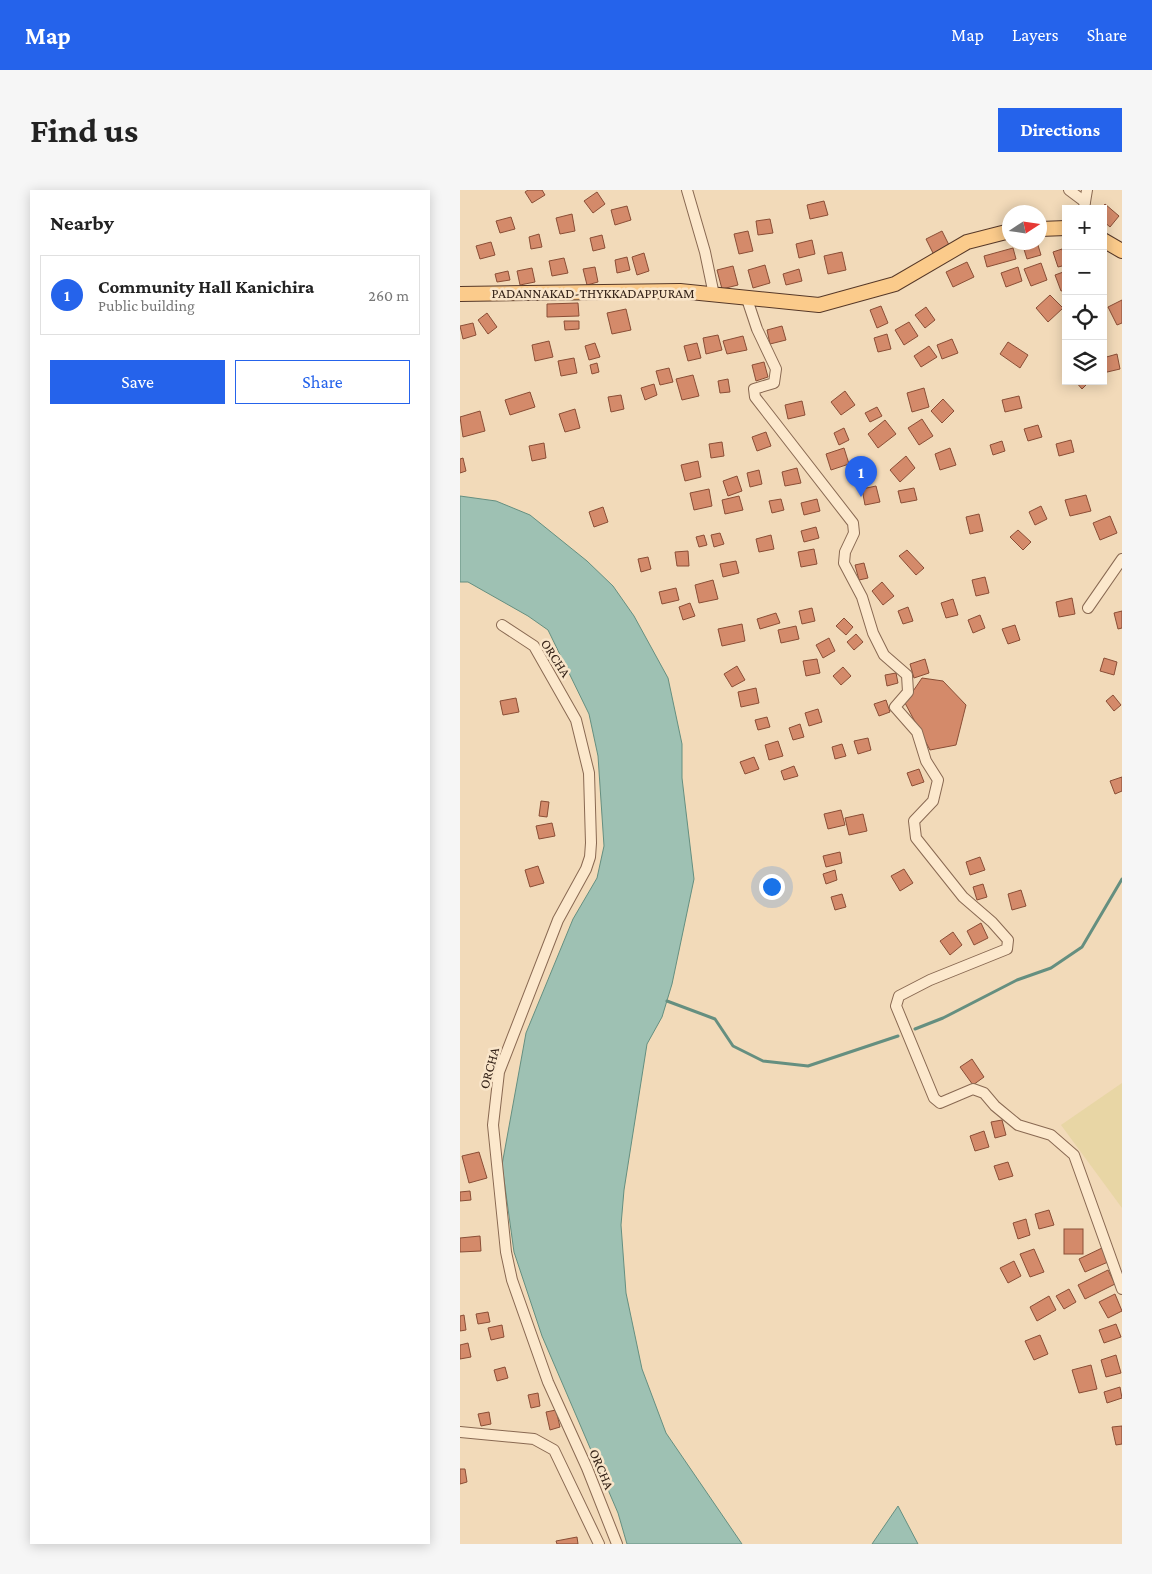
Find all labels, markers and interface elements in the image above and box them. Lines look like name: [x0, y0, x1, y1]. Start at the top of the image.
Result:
text: Map: [25, 22, 71, 49]
text: Map: [951, 25, 984, 45]
text: Layers: [1012, 25, 1059, 45]
text: Share: [1087, 25, 1127, 45]
button: Directions: [998, 108, 1122, 152]
text: Find us: [30, 111, 138, 150]
north arrow: [1002, 205, 1047, 250]
map controls: [1062, 205, 1107, 385]
button: +: [1062, 205, 1107, 250]
text: Nearby: [50, 211, 114, 235]
button: −: [1062, 250, 1107, 295]
text: Community Hall Kanichira: [98, 276, 314, 297]
street label: PADANNAKAD-THYKKADAPPURAM: [491, 285, 695, 301]
text: 1: [64, 287, 70, 304]
text: 260 m: [368, 287, 409, 304]
button: locate: [1062, 295, 1107, 340]
text: Public building: [98, 297, 195, 314]
button: layers: [1062, 340, 1107, 385]
button: Save: [50, 360, 225, 404]
button: Share: [235, 360, 410, 404]
pin: 1: [845, 456, 877, 497]
street label: ORCHA: [538, 636, 574, 680]
your location: [759, 874, 785, 900]
street label: ORCHA: [476, 1045, 502, 1091]
street label: ORCHA: [586, 1446, 618, 1492]

